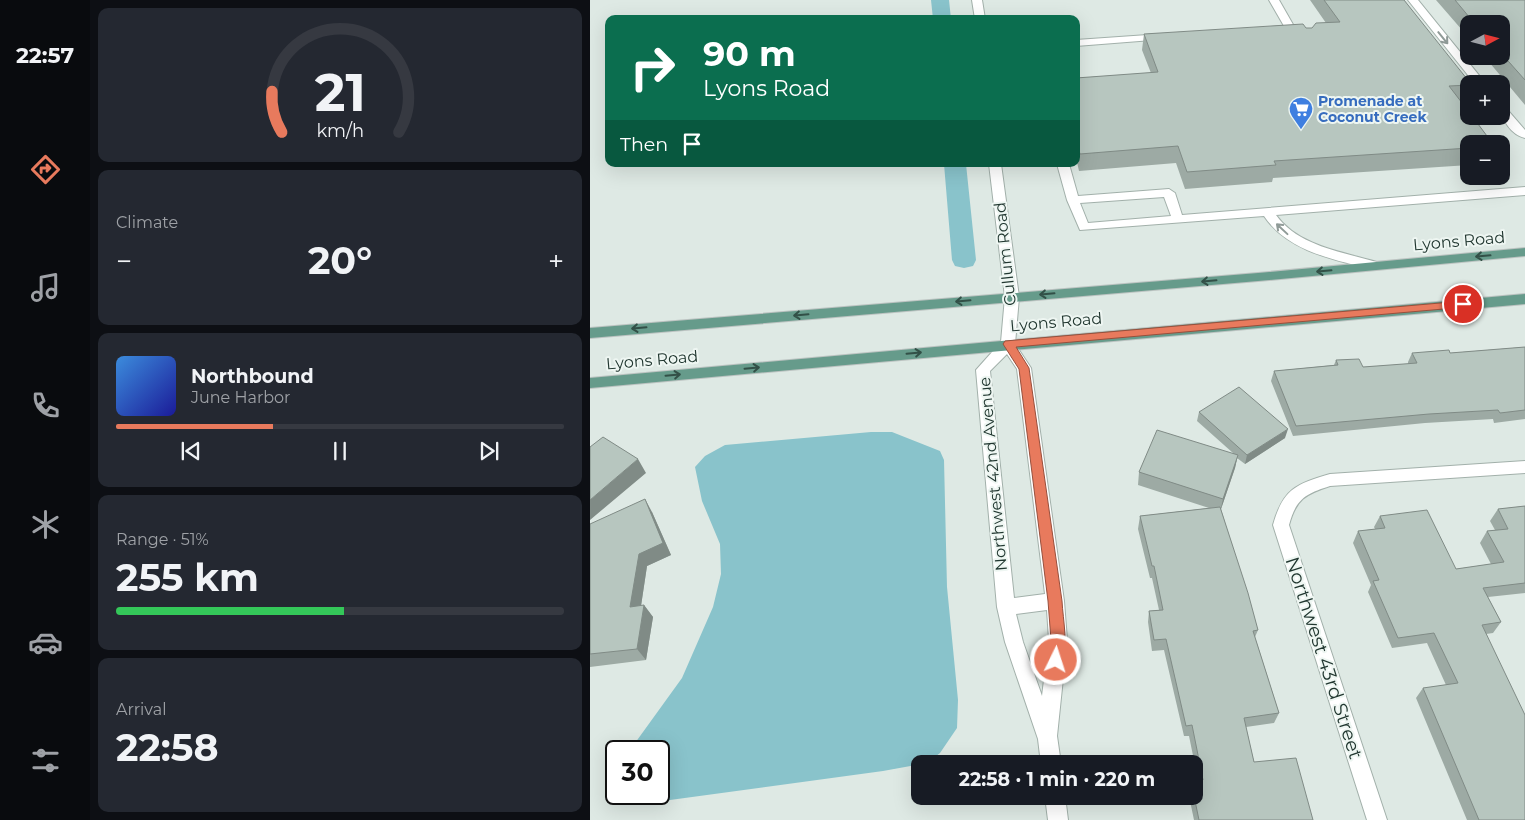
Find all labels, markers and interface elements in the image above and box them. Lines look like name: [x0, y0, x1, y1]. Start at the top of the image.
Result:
north arrow: [1460, 15, 1510, 65]
map controls: [1460, 15, 1510, 185]
one-way arrow: [1438, 31, 1449, 44]
text: 90 m: [703, 32, 796, 75]
icon: right: [620, 35, 685, 100]
text: 22:57: [16, 42, 74, 69]
text: 21: [314, 61, 366, 124]
text: Lyons Road: [703, 75, 830, 102]
button: +: [1460, 75, 1510, 125]
place label: Promenade at Coconut Creek: [1318, 92, 1427, 126]
supermarket icon: Promenade at Coconut Creek: [1288, 96, 1314, 130]
text: km/h: [316, 120, 364, 141]
icon: arrive: [678, 130, 706, 158]
text: Then: [620, 133, 668, 156]
button: −: [1460, 135, 1510, 185]
icon: directions: [28, 152, 63, 187]
street label: Cullum Road: [990, 201, 1020, 307]
text: Climate: [116, 213, 178, 232]
one-way arrow: [1275, 223, 1288, 235]
street label: Lyons Road: [1412, 228, 1506, 254]
text: 20°: [308, 237, 372, 284]
text: −: [116, 244, 132, 278]
text: +: [548, 244, 564, 278]
one-way arrow: [1476, 251, 1492, 261]
one-way arrow: [1316, 266, 1332, 275]
icon: music: [28, 270, 63, 305]
one-way arrow: [1201, 276, 1217, 286]
pin: [1442, 283, 1484, 325]
one-way arrow: [1039, 290, 1055, 299]
icon: arrive: [1449, 290, 1477, 318]
one-way arrow: [956, 297, 972, 306]
street label: Lyons Road: [1009, 309, 1103, 335]
one-way arrow: [794, 310, 810, 320]
one-way arrow: [632, 324, 648, 333]
street label: Lyons Road: [605, 347, 699, 373]
one-way arrow: [905, 348, 921, 358]
one-way arrow: [743, 363, 759, 373]
text: Northbound: [191, 365, 314, 388]
one-way arrow: [665, 370, 681, 380]
street label: Northwest 42nd Avenue: [975, 376, 1011, 572]
icon: phone: [28, 388, 63, 423]
text: June Harbor: [191, 388, 290, 407]
icon: previous: [177, 437, 205, 465]
icon: pause: [326, 437, 354, 465]
icon: next: [475, 437, 503, 465]
icon: climate: [28, 507, 63, 542]
text: Range · 51%: [116, 530, 209, 549]
text: 255 km: [116, 554, 259, 601]
street label: Northwest 43rd Street: [1280, 554, 1368, 762]
icon: car: [28, 625, 63, 660]
position arrow: [1029, 633, 1081, 685]
text: Arrival: [116, 700, 166, 719]
text: 22:58: [116, 724, 219, 771]
speed limit sign: 30: [605, 740, 670, 805]
icon: filters: [28, 743, 63, 778]
text: 22:58 · 1 min · 220 m: [959, 768, 1155, 791]

